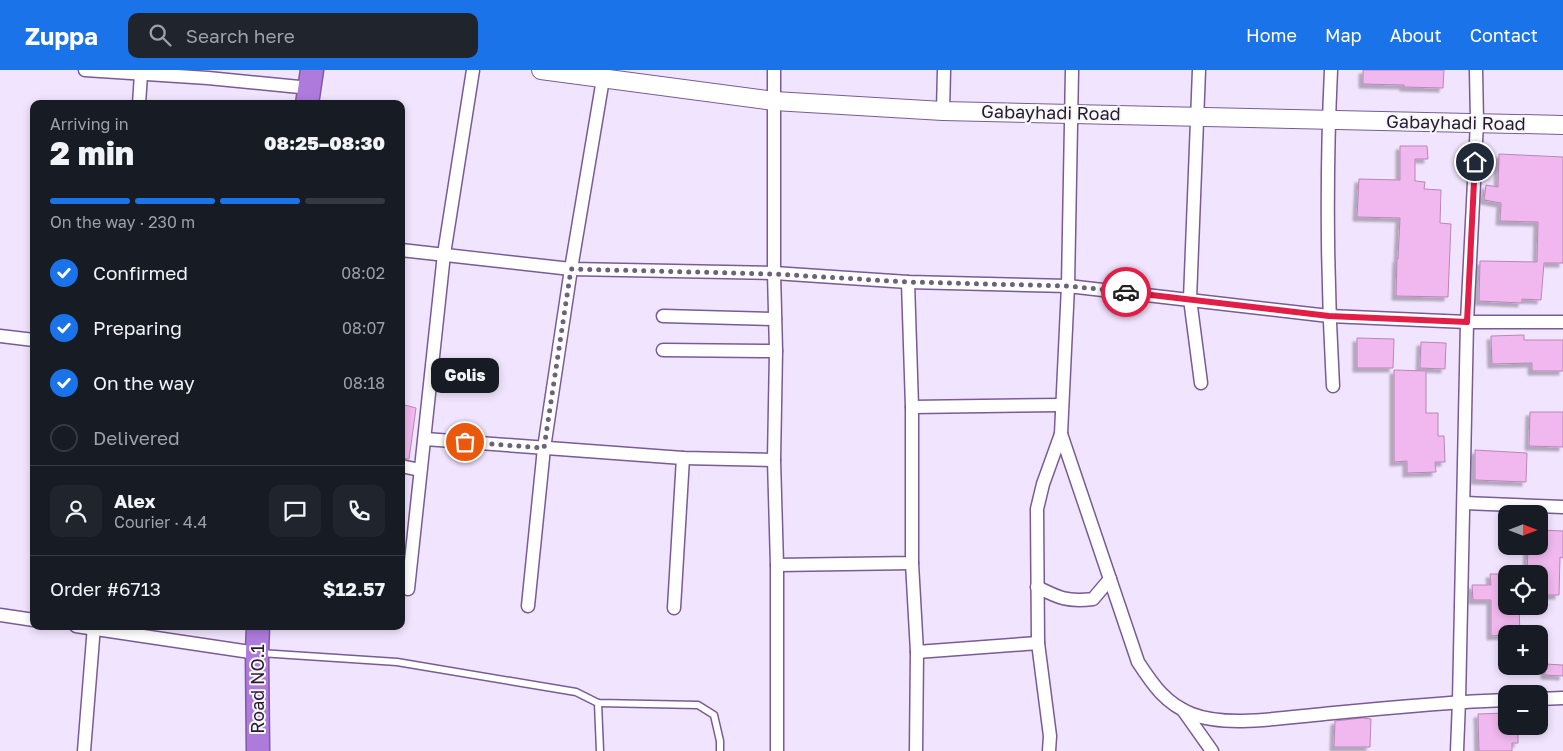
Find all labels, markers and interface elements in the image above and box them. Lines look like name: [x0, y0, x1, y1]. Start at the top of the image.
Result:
search box: [128, 13, 478, 58]
text: Zuppa: [25, 21, 98, 50]
icon: search: [146, 21, 174, 49]
text: Search here: [186, 24, 295, 47]
text: Home: [1246, 24, 1297, 46]
text: Map: [1325, 24, 1362, 46]
text: About: [1390, 24, 1442, 46]
text: Contact: [1470, 24, 1538, 46]
street label: Gabayhadi Road: [981, 100, 1121, 124]
street label: Gabayhadi Road: [1386, 110, 1526, 134]
text: Arriving in: [50, 114, 129, 134]
text: 08:25–08:30: [264, 131, 385, 154]
text: 2 min: [50, 134, 134, 172]
pin: [1454, 141, 1496, 183]
icon: home: [1461, 148, 1489, 176]
text: On the way · 230 m: [50, 212, 195, 232]
icon: check: [50, 259, 78, 287]
text: Confirmed: [93, 261, 188, 284]
text: 08:02: [341, 263, 385, 283]
courier: [1101, 267, 1151, 317]
icon: car: [1112, 278, 1140, 306]
icon: check: [50, 314, 78, 342]
text: Preparing: [93, 316, 182, 339]
text: 08:07: [342, 318, 385, 338]
callout: Golis: [431, 357, 499, 392]
text: Golis: [445, 365, 485, 385]
icon: check: [50, 369, 78, 397]
text: On the way: [93, 371, 195, 394]
text: 08:18: [343, 373, 385, 393]
pin: [444, 421, 486, 463]
text: Delivered: [93, 426, 180, 449]
icon: bag: [451, 428, 479, 456]
button: person: [50, 485, 102, 537]
button: chat: [269, 485, 321, 537]
button: phone: [333, 485, 385, 537]
text: Alex: [114, 489, 155, 512]
north arrow: [1498, 505, 1548, 555]
map controls: [1498, 505, 1548, 735]
text: Courier · 4.4: [114, 512, 207, 532]
button: locate: [1498, 565, 1548, 615]
text: Order #6713: [50, 577, 161, 600]
text: $12.57: [323, 577, 385, 600]
button: +: [1498, 625, 1548, 675]
street label: Road NO.1: [246, 644, 268, 734]
button: −: [1498, 685, 1548, 735]

